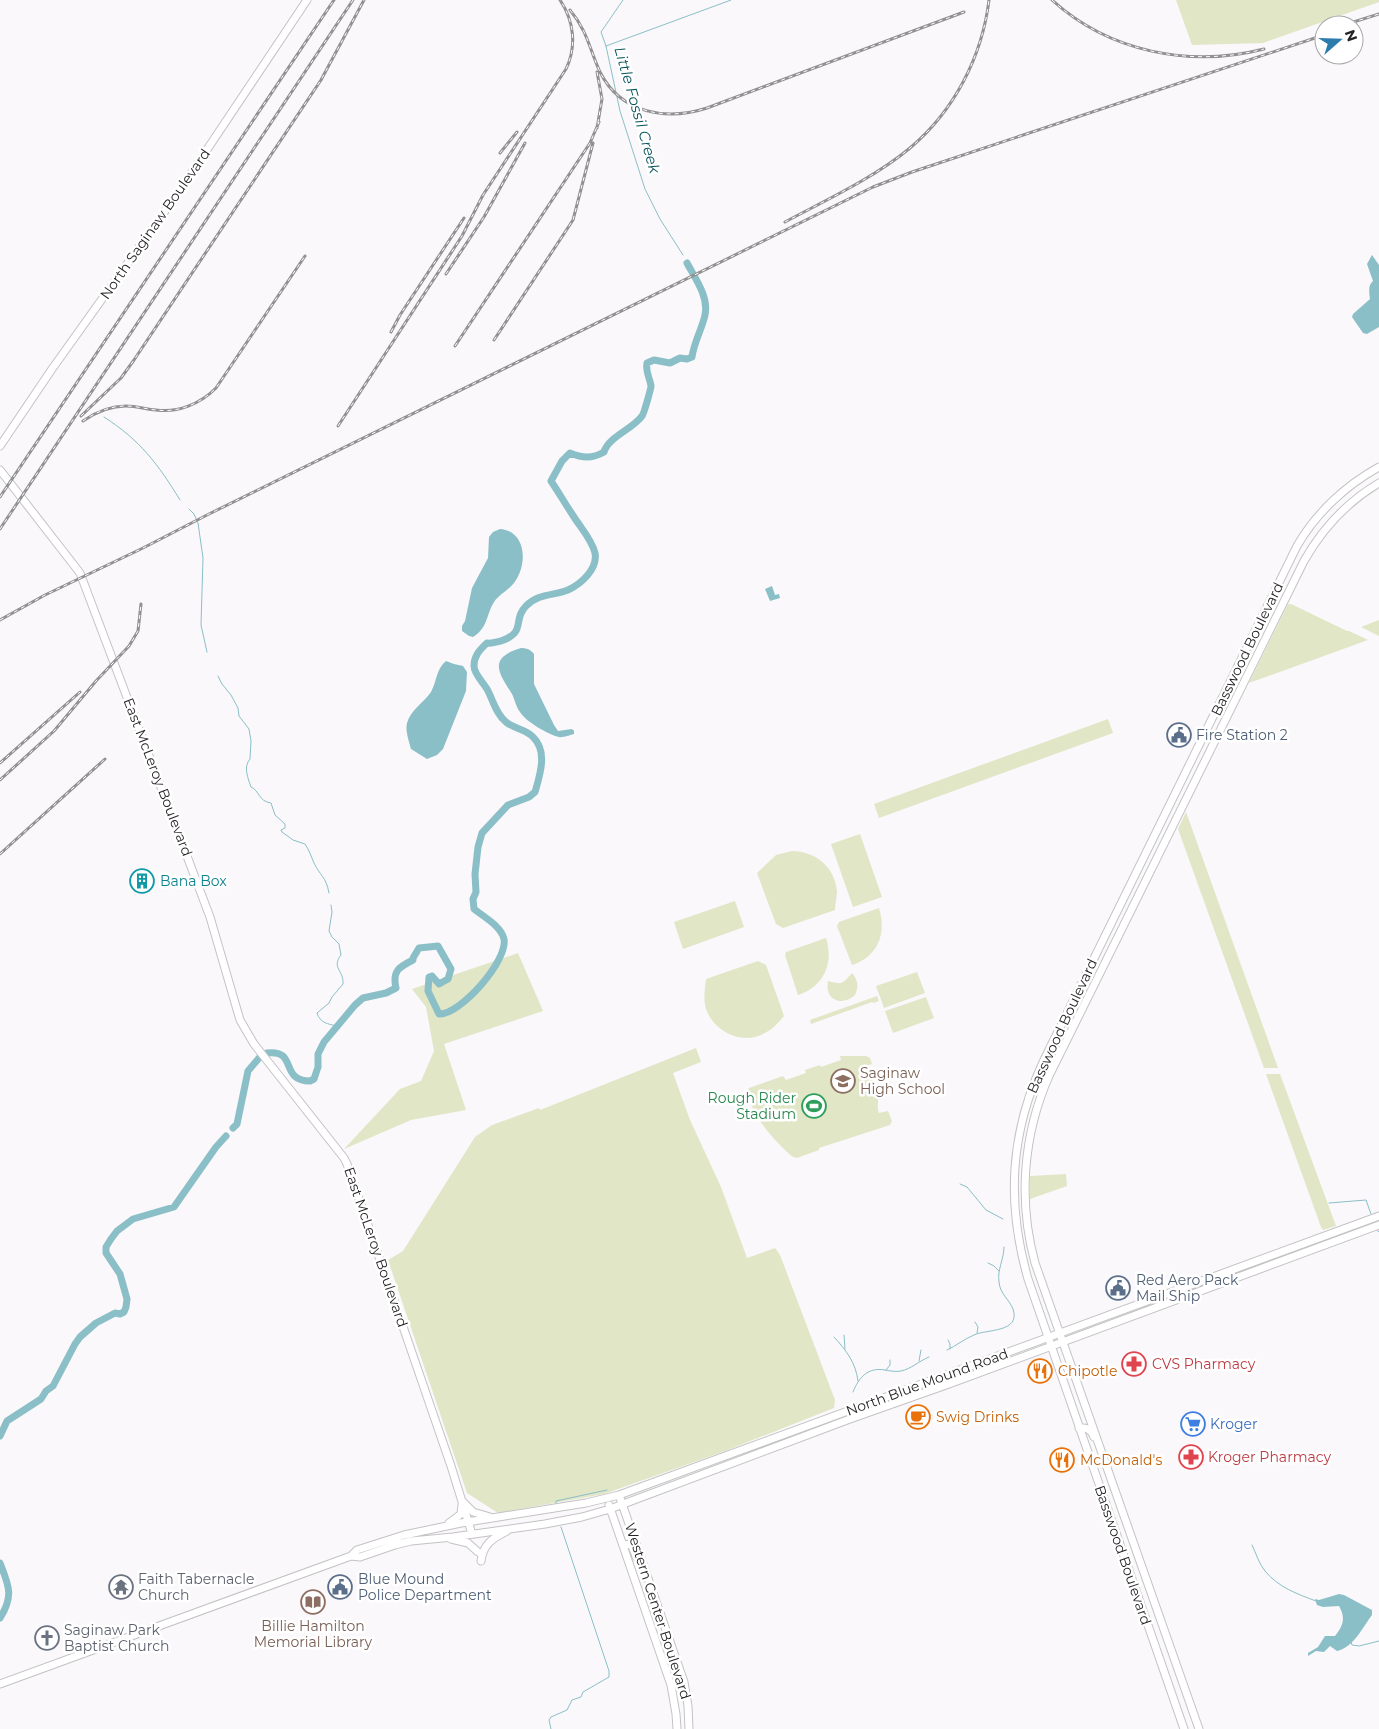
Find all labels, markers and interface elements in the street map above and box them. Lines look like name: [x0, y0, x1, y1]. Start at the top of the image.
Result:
north arrow: [1314, 15, 1364, 65]
text: N: [1341, 27, 1362, 44]
water label: Little Fossil Creek: [610, 44, 665, 176]
street label: North Saginaw Boulevard: [96, 145, 214, 303]
street label: Basswood Boulevard: [1207, 579, 1287, 719]
street label: East McLeroy Boulevard: [119, 695, 197, 859]
public building icon: Fire Station 2: [1166, 722, 1192, 748]
place label: Fire Station 2: [1196, 726, 1288, 744]
building icon: Bana Box: [129, 868, 155, 894]
place label: Bana Box: [160, 872, 227, 890]
street label: Basswood Boulevard: [1023, 956, 1101, 1096]
place label: Saginaw High School: [860, 1064, 945, 1098]
school or university icon: Saginaw High School: [830, 1068, 856, 1094]
place label: Rough Rider Stadium: [708, 1089, 796, 1123]
sports icon: Rough Rider Stadium: [801, 1093, 827, 1119]
street label: East McLeroy Boulevard: [340, 1165, 412, 1329]
place label: Red Aero Pack Mail Ship: [1136, 1271, 1239, 1305]
public building icon: Red Aero Pack Mail Ship: [1105, 1275, 1131, 1301]
street label: North Blue Mound Road: [843, 1344, 1011, 1420]
pharmacy icon: CVS Pharmacy: [1121, 1351, 1147, 1377]
place label: CVS Pharmacy: [1152, 1355, 1256, 1373]
restaurant icon: Chipotle: [1027, 1358, 1053, 1384]
place label: Chipotle: [1058, 1362, 1117, 1380]
cafe icon: Swig Drinks: [905, 1404, 931, 1430]
place label: Swig Drinks: [936, 1408, 1019, 1426]
supermarket icon: Kroger: [1180, 1411, 1206, 1437]
place label: Kroger: [1210, 1415, 1258, 1433]
pharmacy icon: Kroger Pharmacy: [1178, 1444, 1204, 1470]
restaurant icon: McDonald's: [1049, 1447, 1075, 1473]
place label: Kroger Pharmacy: [1208, 1448, 1332, 1466]
place label: McDonald's: [1080, 1451, 1162, 1469]
street label: Basswood Boulevard: [1091, 1483, 1155, 1627]
street label: Western Center Boulevard: [621, 1520, 695, 1702]
place label: Faith Tabernacle Church: [138, 1570, 254, 1604]
place label: Blue Mound Police Department: [358, 1570, 492, 1604]
temple icon: Faith Tabernacle Church: [108, 1574, 134, 1600]
public building icon: Blue Mound Police Department: [327, 1574, 353, 1600]
library icon: Billie Hamilton Memorial Library: [300, 1589, 326, 1615]
place label: Billie Hamilton Memorial Library: [254, 1617, 373, 1651]
place label: Saginaw Park Baptist Church: [64, 1621, 169, 1655]
church icon: Saginaw Park Baptist Church: [34, 1625, 60, 1651]

